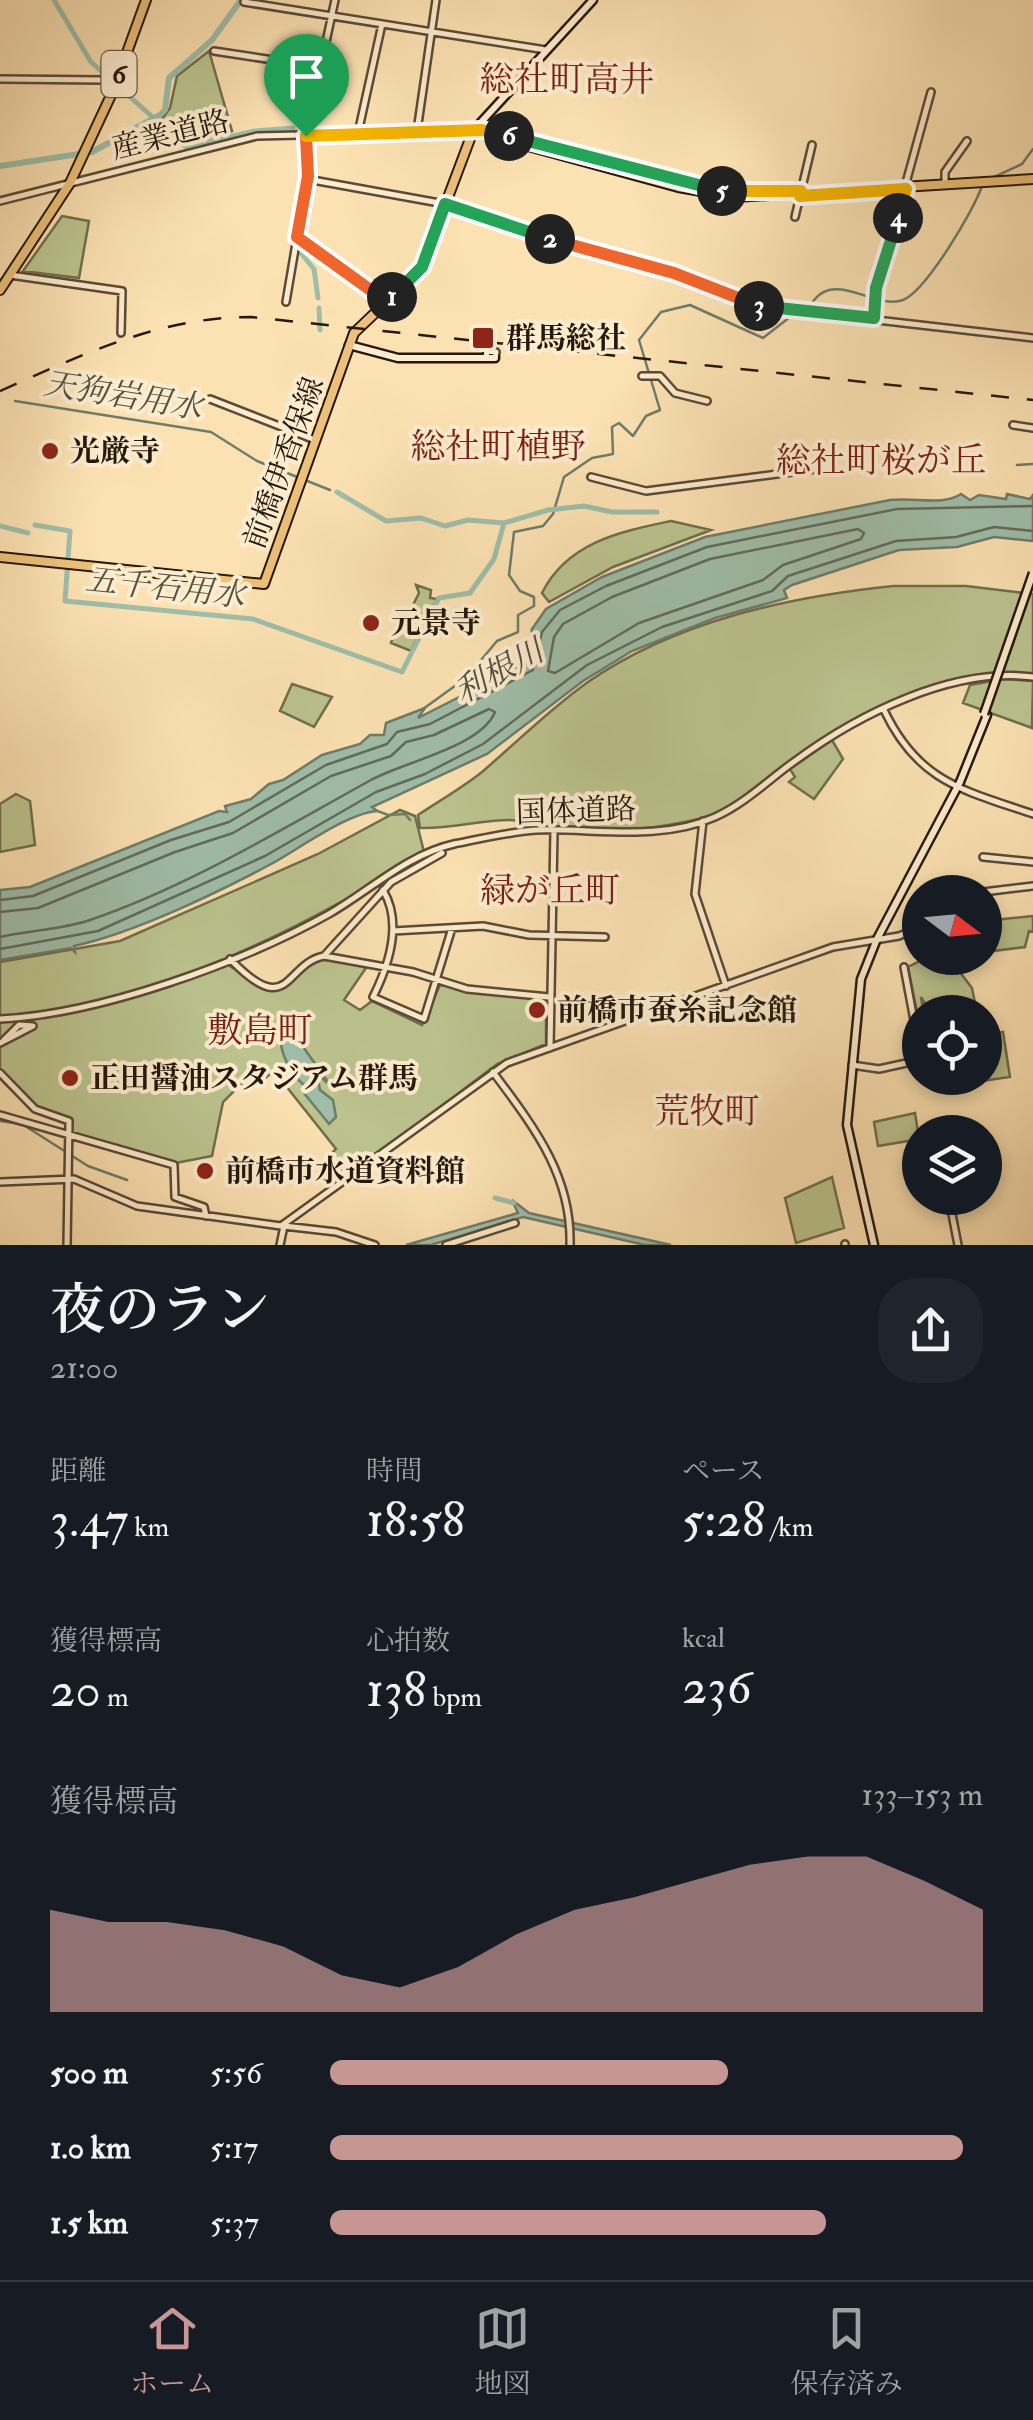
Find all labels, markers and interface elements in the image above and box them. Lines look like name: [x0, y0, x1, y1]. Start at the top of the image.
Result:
pin: [264, 34, 349, 137]
icon: arrive: [279, 49, 334, 104]
road number: 6: [102, 51, 136, 97]
district label: 総社町高井: [479, 58, 655, 102]
street label: 産業道路: [107, 103, 233, 167]
pin: 6: [484, 111, 534, 161]
text: 6: [502, 118, 516, 153]
pin: 5: [697, 166, 747, 216]
text: 5: [716, 173, 728, 208]
pin: 4: [873, 193, 923, 243]
text: 4: [890, 200, 906, 235]
pin: 2: [525, 214, 575, 264]
text: 2: [543, 221, 557, 256]
pin: 1: [367, 272, 417, 322]
text: 1: [387, 279, 397, 314]
pin: 3: [734, 281, 784, 331]
text: 3: [754, 288, 764, 323]
place label: 群馬総社: [506, 320, 626, 357]
marker: 群馬総社: [470, 325, 496, 351]
water label: 天狗岩用水: [41, 364, 208, 429]
street label: 前橋伊香保線: [236, 372, 332, 554]
district label: 総社町植野: [410, 425, 586, 469]
place label: 光厳寺: [70, 433, 160, 470]
district label: 総社町桜が丘: [776, 439, 986, 483]
marker: 光厳寺: [39, 440, 61, 462]
water label: 五千石用水: [83, 560, 250, 617]
place label: 元景寺: [391, 605, 481, 642]
marker: 元景寺: [360, 612, 382, 634]
water label: 利根川: [447, 630, 553, 713]
street label: 国体道路: [515, 790, 637, 832]
district label: 緑が丘町: [480, 869, 620, 913]
north arrow: [902, 875, 1002, 975]
map controls: [902, 875, 1002, 1215]
place label: 前橋市蚕糸記念館: [557, 992, 797, 1029]
button: locate: [902, 995, 1002, 1095]
marker: 前橋市蚕糸記念館: [526, 999, 548, 1021]
district label: 敷島町: [207, 1009, 313, 1053]
place label: 正田醤油スタジアム群馬: [90, 1060, 418, 1097]
marker: 正田醤油スタジアム群馬: [59, 1067, 81, 1089]
district label: 荒牧町: [654, 1090, 760, 1134]
button: layers: [902, 1115, 1002, 1215]
place label: 前橋市水道資料館: [225, 1153, 465, 1190]
marker: 前橋市水道資料館: [194, 1160, 216, 1182]
text: 夜のラン: [50, 1276, 270, 1345]
button: share: [878, 1278, 983, 1383]
text: 21:00: [50, 1348, 118, 1388]
text: 距離: [50, 1454, 106, 1489]
text: 時間: [366, 1454, 422, 1489]
text: ペース: [682, 1454, 765, 1489]
text: 3.47: [50, 1489, 128, 1552]
text: 18:58: [366, 1489, 465, 1552]
text: 5:28: [682, 1489, 765, 1552]
text: km: [128, 1510, 169, 1545]
text: /km: [765, 1510, 813, 1545]
text: kcal: [682, 1621, 725, 1656]
text: 獲得標高: [50, 1624, 162, 1659]
text: 心拍数: [366, 1624, 450, 1659]
text: 236: [682, 1656, 752, 1719]
text: 20: [50, 1659, 101, 1722]
text: 138: [366, 1659, 427, 1722]
text: m: [101, 1680, 129, 1715]
text: bpm: [427, 1680, 482, 1715]
text: 133–153 m: [862, 1775, 983, 1815]
text: 獲得標高: [50, 1782, 178, 1822]
text: 500 m: [50, 2053, 128, 2093]
text: 5:56: [210, 2053, 262, 2093]
text: 1.0 km: [50, 2128, 131, 2168]
text: 5:17: [210, 2128, 258, 2168]
text: 1.5 km: [50, 2203, 128, 2243]
text: 5:37: [210, 2203, 259, 2243]
tab: ホーム: [130, 2301, 214, 2402]
tab: 地図: [474, 2301, 531, 2402]
tab: 保存済み: [791, 2301, 903, 2402]

